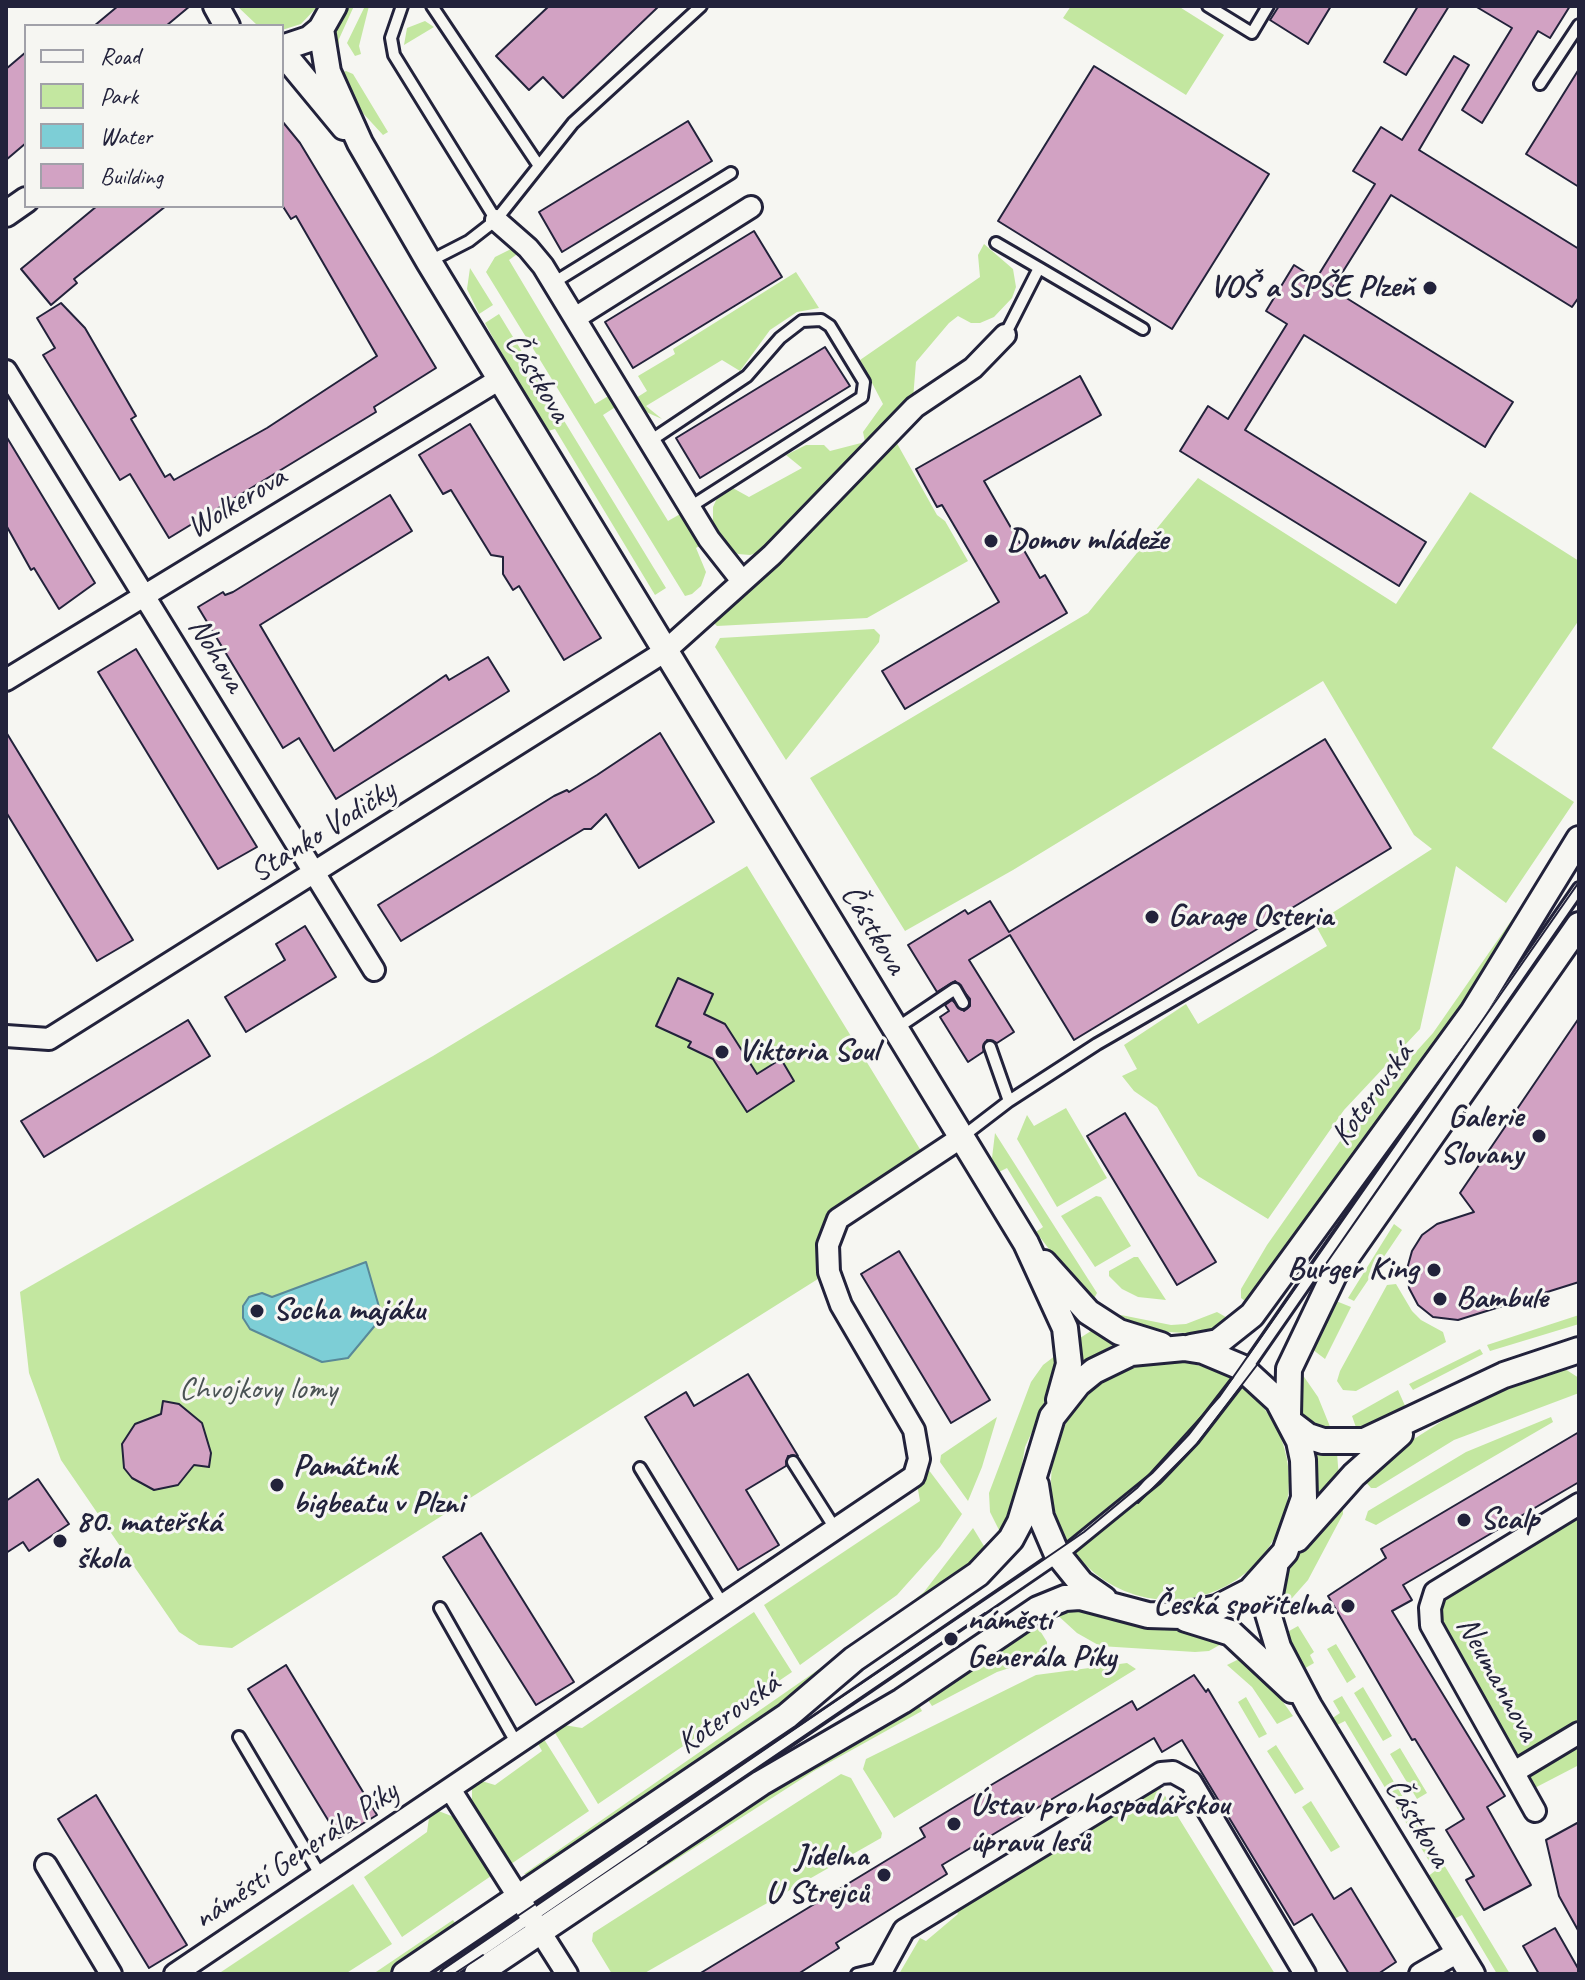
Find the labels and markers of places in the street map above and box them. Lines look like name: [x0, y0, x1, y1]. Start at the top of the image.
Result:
place label: VOŠ a SPŠE Plzeň: [1210, 269, 1414, 307]
marker: VOŠ a SPŠE Plzeň: [1421, 279, 1439, 297]
place label: Domov mládeže: [1007, 522, 1168, 560]
marker: Domov mládeže: [982, 532, 1000, 550]
place label: Garage Osteria: [1168, 898, 1333, 936]
marker: Garage Osteria: [1143, 908, 1161, 926]
place label: Viktoria Soul: [738, 1033, 879, 1071]
marker: Viktoria Soul: [713, 1043, 731, 1061]
place label: Galerie Slovany: [1440, 1099, 1523, 1174]
marker: Galerie Slovany: [1530, 1127, 1548, 1145]
place label: Burger King: [1287, 1251, 1418, 1289]
marker: Burger King: [1425, 1261, 1443, 1279]
place label: Bambule: [1456, 1280, 1548, 1318]
marker: Bambule: [1431, 1290, 1449, 1308]
place label: Socha majáku: [273, 1292, 425, 1330]
marker: Socha majáku: [248, 1302, 266, 1320]
place label: Památník bigbeatu v Plzni: [293, 1448, 464, 1523]
marker: Památník bigbeatu v Plzni: [268, 1476, 286, 1494]
place label: Scalp: [1480, 1501, 1539, 1539]
place label: 80. mateřská škola: [76, 1504, 221, 1579]
marker: Scalp: [1455, 1511, 1473, 1529]
marker: 80. mateřská škola: [51, 1532, 69, 1550]
place label: Česká spořitelna: [1153, 1587, 1332, 1625]
marker: Česká spořitelna: [1339, 1597, 1357, 1615]
place label: náměstí Generála Píky: [967, 1602, 1116, 1677]
marker: náměstí Generála Píky: [942, 1630, 960, 1648]
place label: Ústav pro hospodářskou úpravu lesů: [970, 1787, 1229, 1862]
marker: Ústav pro hospodářskou úpravu lesů: [945, 1815, 963, 1833]
place label: Jídelna U Strejců: [765, 1838, 868, 1913]
marker: Jídelna U Strejců: [875, 1866, 893, 1884]

